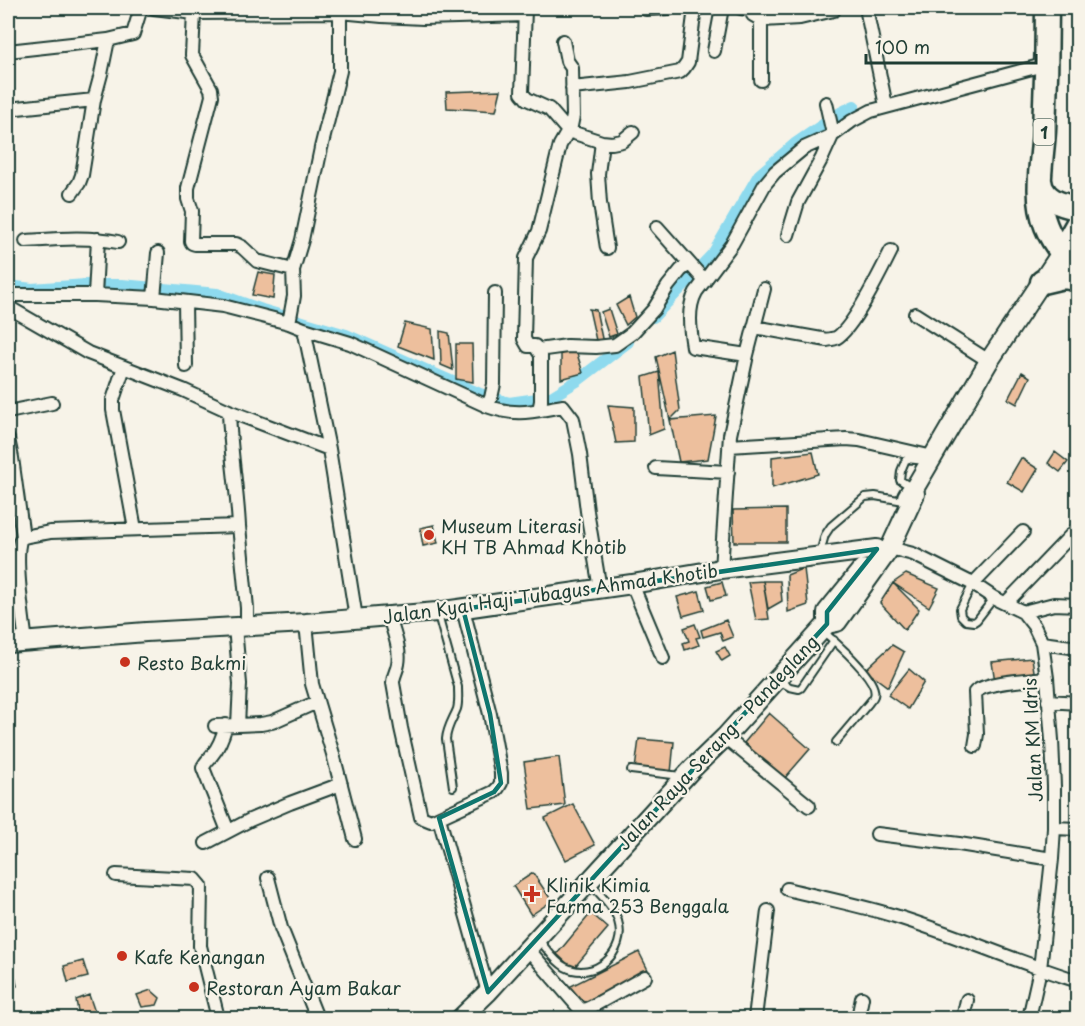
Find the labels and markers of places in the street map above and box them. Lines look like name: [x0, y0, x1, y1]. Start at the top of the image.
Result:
place label: Museum Literasi KH TB Ahmad Khotib: [441, 512, 627, 560]
marker: Museum Literasi KH TB Ahmad Khotib: [422, 528, 436, 542]
place label: Resto Bakmi: [137, 649, 246, 676]
marker: Resto Bakmi: [118, 655, 132, 669]
place label: Klinik Kimia Farma 253 Benggala: [546, 871, 730, 919]
marker: Klinik Kimia Farma 253 Benggala: [523, 885, 541, 903]
place label: Kafe Kenangan: [134, 943, 265, 970]
marker: Kafe Kenangan: [115, 949, 129, 963]
place label: Restoran Ayam Bakar: [206, 974, 402, 1001]
marker: Restoran Ayam Bakar: [187, 980, 201, 994]

